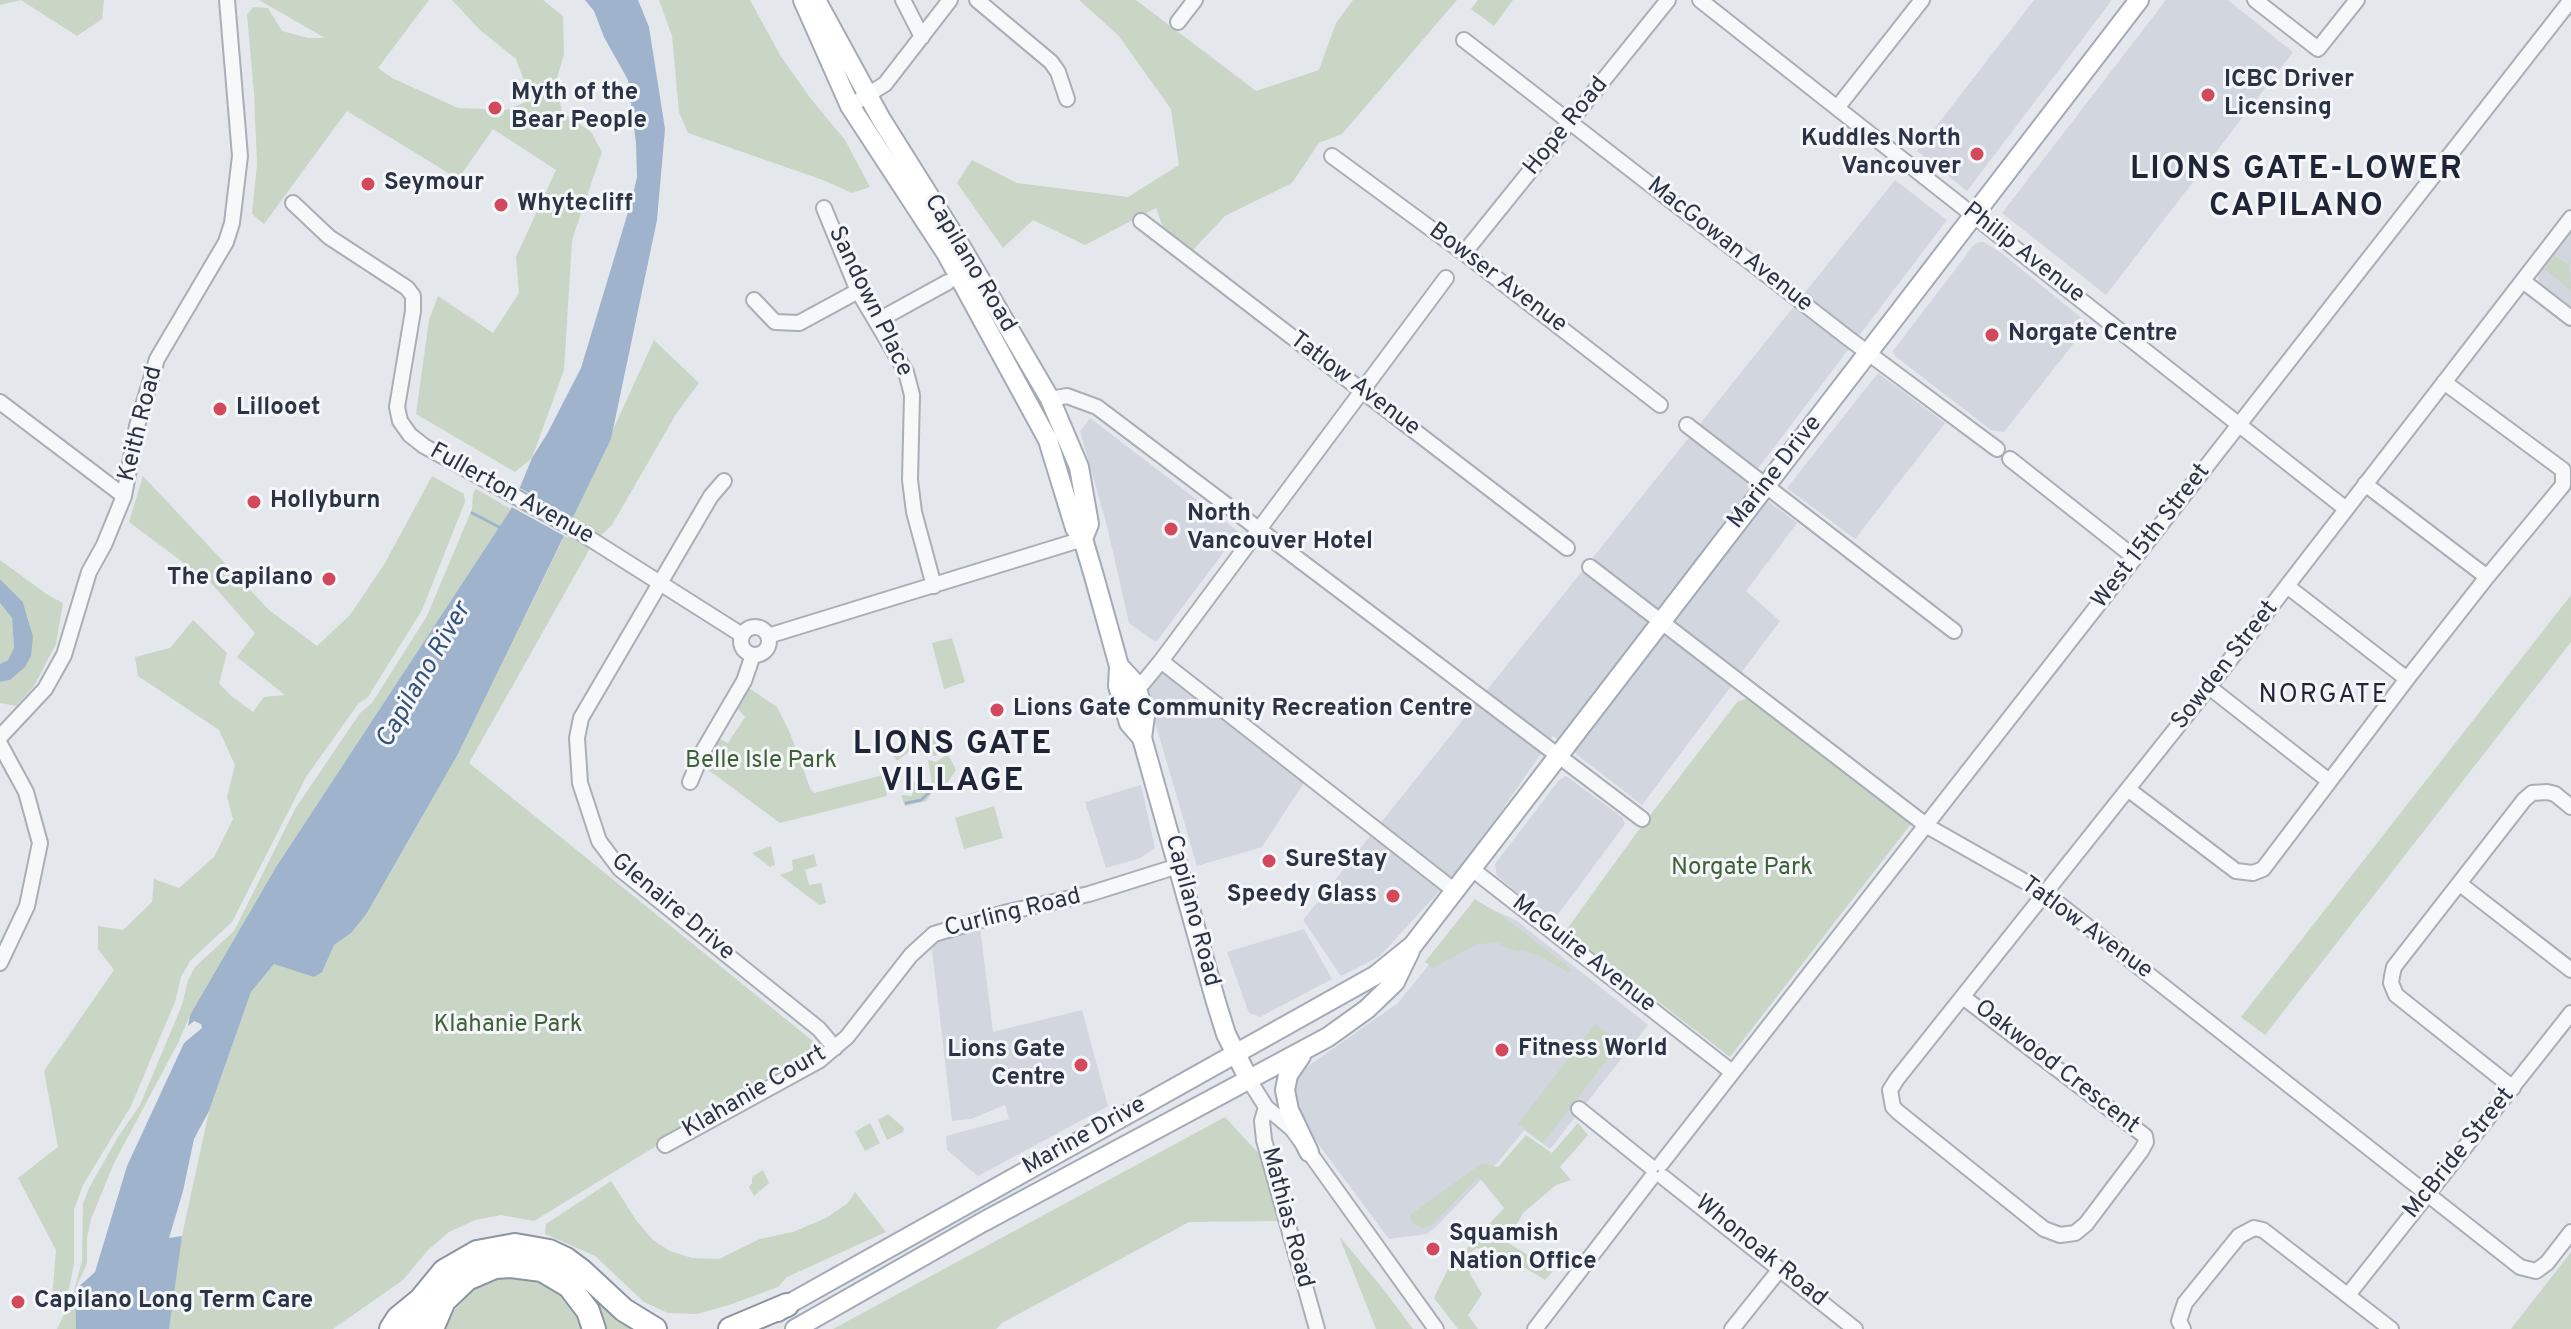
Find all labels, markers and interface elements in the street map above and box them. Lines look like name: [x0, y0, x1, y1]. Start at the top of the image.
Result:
place label: ICBC Driver Licensing: [2224, 67, 2354, 123]
street label: Hope Road: [1519, 72, 1615, 182]
place label: Myth of the Bear People: [511, 80, 647, 136]
marker: ICBC Driver Licensing: [2199, 86, 2217, 104]
marker: Myth of the Bear People: [486, 99, 504, 117]
place label: Kuddles North Vancouver: [1801, 126, 1961, 182]
marker: Kuddles North Vancouver: [1968, 145, 1986, 163]
district label: LIONS GATE-LOWER CAPILANO: [2130, 153, 2464, 228]
place label: Seymour: [384, 170, 484, 198]
street label: MacGowan Avenue: [1641, 172, 1817, 320]
marker: Seymour: [359, 175, 377, 193]
street label: Capilano Road: [917, 190, 1021, 338]
place label: Whytecliff: [517, 191, 633, 219]
marker: Whytecliff: [492, 196, 510, 214]
street label: Philip Avenue: [1956, 198, 2090, 310]
street label: Bowser Avenue: [1422, 218, 1572, 340]
street label: Sandown Place: [820, 222, 918, 382]
place label: Norgate Centre: [2008, 321, 2177, 349]
marker: Norgate Centre: [1983, 326, 2001, 344]
street label: Tatlow Avenue: [1283, 327, 1425, 443]
street label: Keith Road: [114, 363, 170, 485]
place label: Lillooet: [236, 395, 320, 423]
marker: Lillooet: [211, 400, 229, 418]
street label: Marine Drive: [1723, 411, 1829, 535]
street label: Fullerton Avenue: [424, 438, 598, 552]
street label: West 15th Street: [2087, 459, 2217, 615]
place label: Hollyburn: [270, 488, 380, 516]
marker: Hollyburn: [245, 493, 263, 511]
place label: North Vancouver Hotel: [1187, 501, 1373, 557]
marker: North Vancouver Hotel: [1162, 520, 1180, 538]
place label: The Capilano: [167, 565, 313, 593]
marker: The Capilano: [320, 570, 338, 588]
street label: Sowden Street: [2167, 596, 2285, 736]
water label: Capilano River: [371, 598, 479, 754]
district label: NORGATE: [2259, 681, 2389, 713]
place label: Lions Gate Community Recreation Centre: [1013, 696, 1473, 724]
marker: Lions Gate Community Recreation Centre: [988, 701, 1006, 719]
district label: LIONS GATE VILLAGE: [853, 728, 1053, 803]
park label: Belle Isle Park: [685, 748, 837, 776]
street label: Capilano Road: [1157, 832, 1225, 990]
place label: SureStay: [1285, 847, 1387, 875]
street label: Glenaire Drive: [604, 848, 740, 968]
marker: SureStay: [1260, 852, 1278, 870]
park label: Norgate Park: [1671, 855, 1813, 883]
street label: Tatlow Avenue: [2015, 872, 2157, 986]
place label: Speedy Glass: [1227, 882, 1377, 910]
street label: Curling Road: [942, 883, 1084, 945]
marker: Speedy Glass: [1384, 887, 1402, 905]
street label: McGuire Avenue: [1505, 890, 1661, 1020]
street label: Oakwood Crescent: [1968, 995, 2144, 1141]
park label: Klahanie Park: [433, 1012, 583, 1040]
place label: Fitness World: [1518, 1036, 1668, 1064]
place label: Lions Gate Centre: [947, 1037, 1065, 1093]
street label: Klahanie Court: [678, 1040, 832, 1146]
marker: Fitness World: [1493, 1041, 1511, 1059]
marker: Lions Gate Centre: [1072, 1056, 1090, 1074]
street label: McBride Street: [2398, 1083, 2522, 1225]
street label: Marine Drive: [1018, 1091, 1152, 1183]
street label: Mathias Road: [1253, 1145, 1319, 1291]
street label: Whonoak Road: [1688, 1190, 1832, 1314]
place label: Squamish Nation Office: [1449, 1221, 1597, 1277]
marker: Squamish Nation Office: [1424, 1240, 1442, 1258]
place label: Capilano Long Term Care: [34, 1288, 313, 1316]
marker: Capilano Long Term Care: [9, 1293, 27, 1311]

